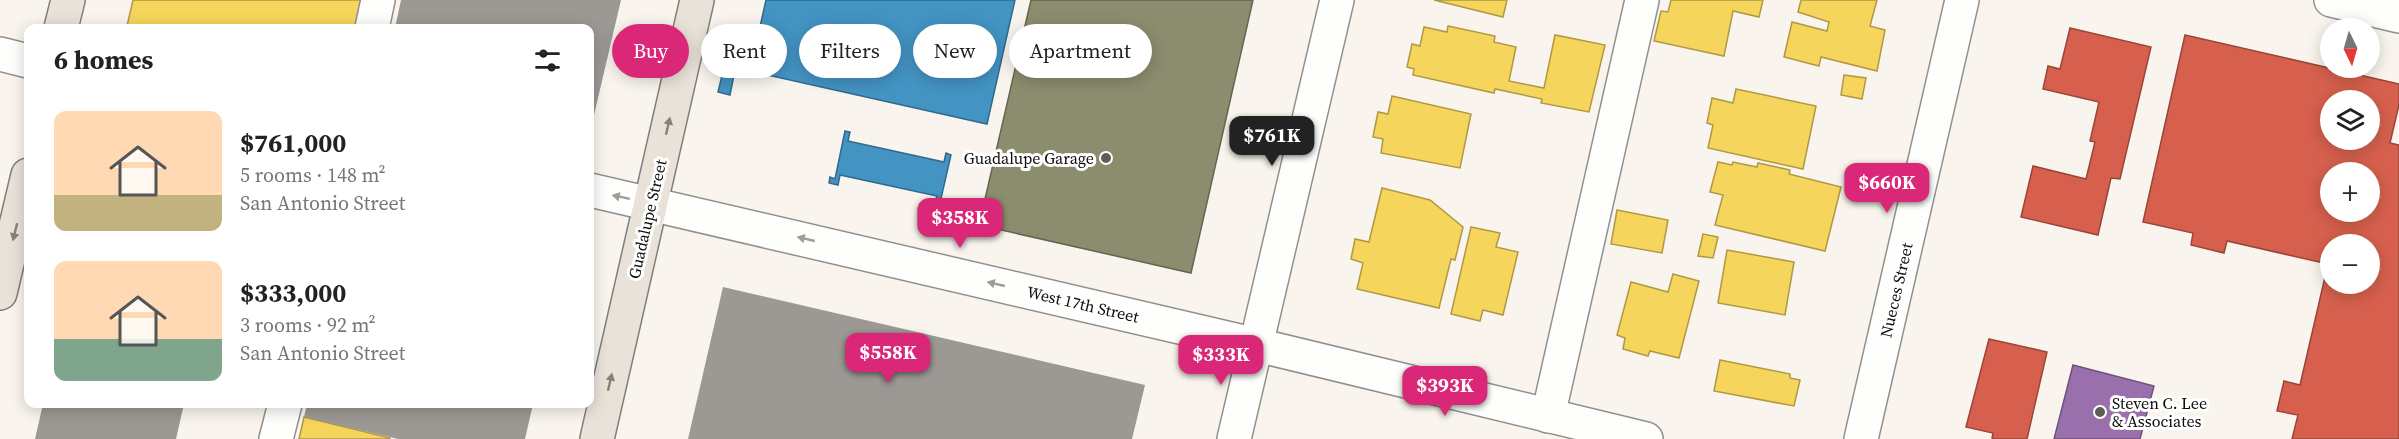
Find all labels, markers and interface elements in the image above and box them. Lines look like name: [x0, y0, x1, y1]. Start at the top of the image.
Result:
north arrow: [2320, 18, 2380, 78]
map controls: [2320, 18, 2380, 294]
chip: Buy: [612, 24, 689, 78]
chip: Rent: [701, 24, 787, 78]
chip: Filters: [799, 24, 901, 78]
chip: New: [913, 24, 997, 78]
chip: Apartment: [1009, 24, 1152, 78]
text: 6 homes: [54, 42, 153, 78]
icon: filters: [531, 44, 564, 77]
button: layers: [2320, 90, 2380, 150]
one-way arrow: [664, 116, 673, 135]
pin: $761K: [1230, 116, 1314, 167]
text: $761K: [1243, 121, 1301, 149]
text: $761,000: [240, 125, 346, 161]
icon: home: [102, 135, 174, 207]
place label: Guadalupe Garage: [964, 147, 1094, 169]
marker: Guadalupe Garage: [1099, 151, 1113, 165]
street label: Guadalupe Street: [623, 156, 672, 281]
text: 5 rooms · 148 m²: [240, 161, 386, 189]
button: +: [2320, 162, 2380, 222]
pin: $660K: [1845, 163, 1929, 214]
text: $660K: [1858, 168, 1916, 196]
text: San Antonio Street: [240, 189, 405, 217]
one-way arrow: [611, 192, 630, 201]
pin: $358K: [918, 198, 1002, 249]
text: $358K: [931, 203, 989, 231]
one-way arrow: [9, 223, 19, 241]
one-way arrow: [797, 233, 815, 243]
button: −: [2320, 234, 2380, 294]
street label: Nueces Street: [1874, 240, 1918, 340]
text: $333,000: [240, 275, 346, 311]
one-way arrow: [986, 278, 1005, 288]
street label: West 17th Street: [1025, 280, 1142, 328]
icon: home: [102, 285, 174, 357]
text: 3 rooms · 92 m²: [240, 311, 376, 339]
pin: $558K: [846, 333, 930, 384]
pin: $333K: [1179, 335, 1263, 386]
text: $558K: [859, 338, 917, 366]
text: San Antonio Street: [240, 339, 405, 367]
text: $333K: [1192, 340, 1250, 368]
pin: $393K: [1403, 366, 1487, 417]
text: $393K: [1416, 371, 1474, 399]
one-way arrow: [606, 373, 616, 391]
place label: Steven C. Lee & Associates: [2112, 392, 2207, 432]
marker: Steven C. Lee & Associates: [2093, 405, 2107, 419]

